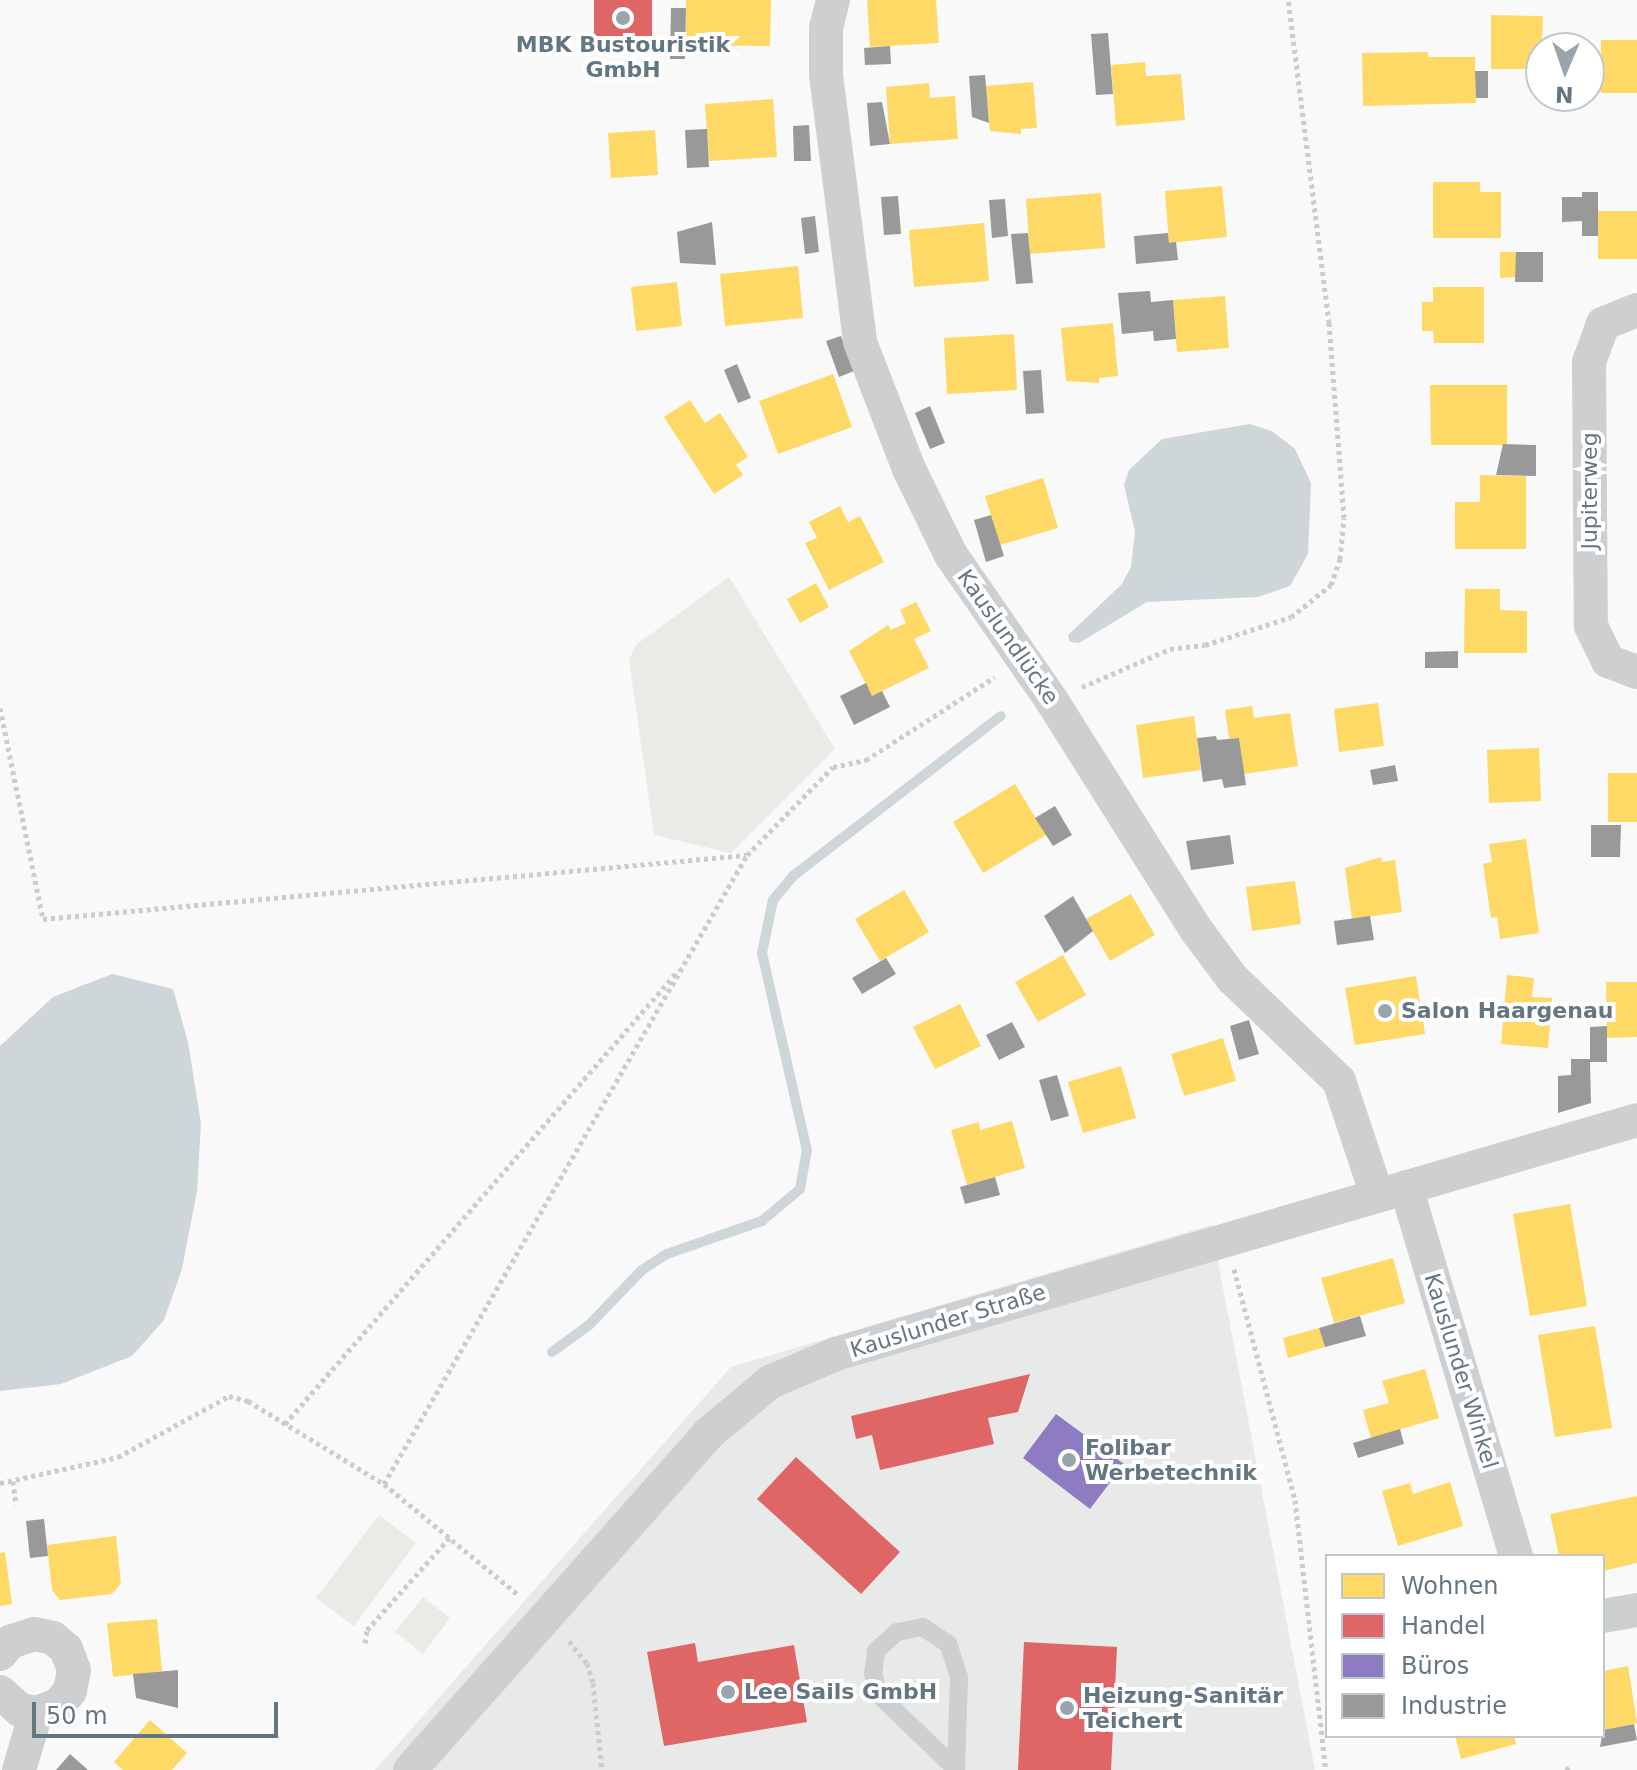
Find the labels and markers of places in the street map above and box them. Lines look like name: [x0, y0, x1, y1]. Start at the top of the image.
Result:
marker: MBK Bustouristik GmbH: [614, 9, 632, 27]
place label: MBK Bustouristik GmbH: [516, 31, 730, 82]
place label: Salon Haargenau: [1401, 998, 1613, 1024]
marker: Salon Haargenau: [1376, 1002, 1394, 1020]
place label: Folibar Werbetechnik: [1085, 1434, 1257, 1486]
marker: Folibar Werbetechnik: [1060, 1451, 1078, 1469]
place label: Lee Sails GmbH: [744, 1679, 937, 1705]
place label: Heizung-Sanitär Teichert: [1083, 1682, 1283, 1734]
marker: Lee Sails GmbH: [719, 1683, 737, 1701]
marker: Heizung-Sanitär Teichert: [1058, 1699, 1076, 1717]

